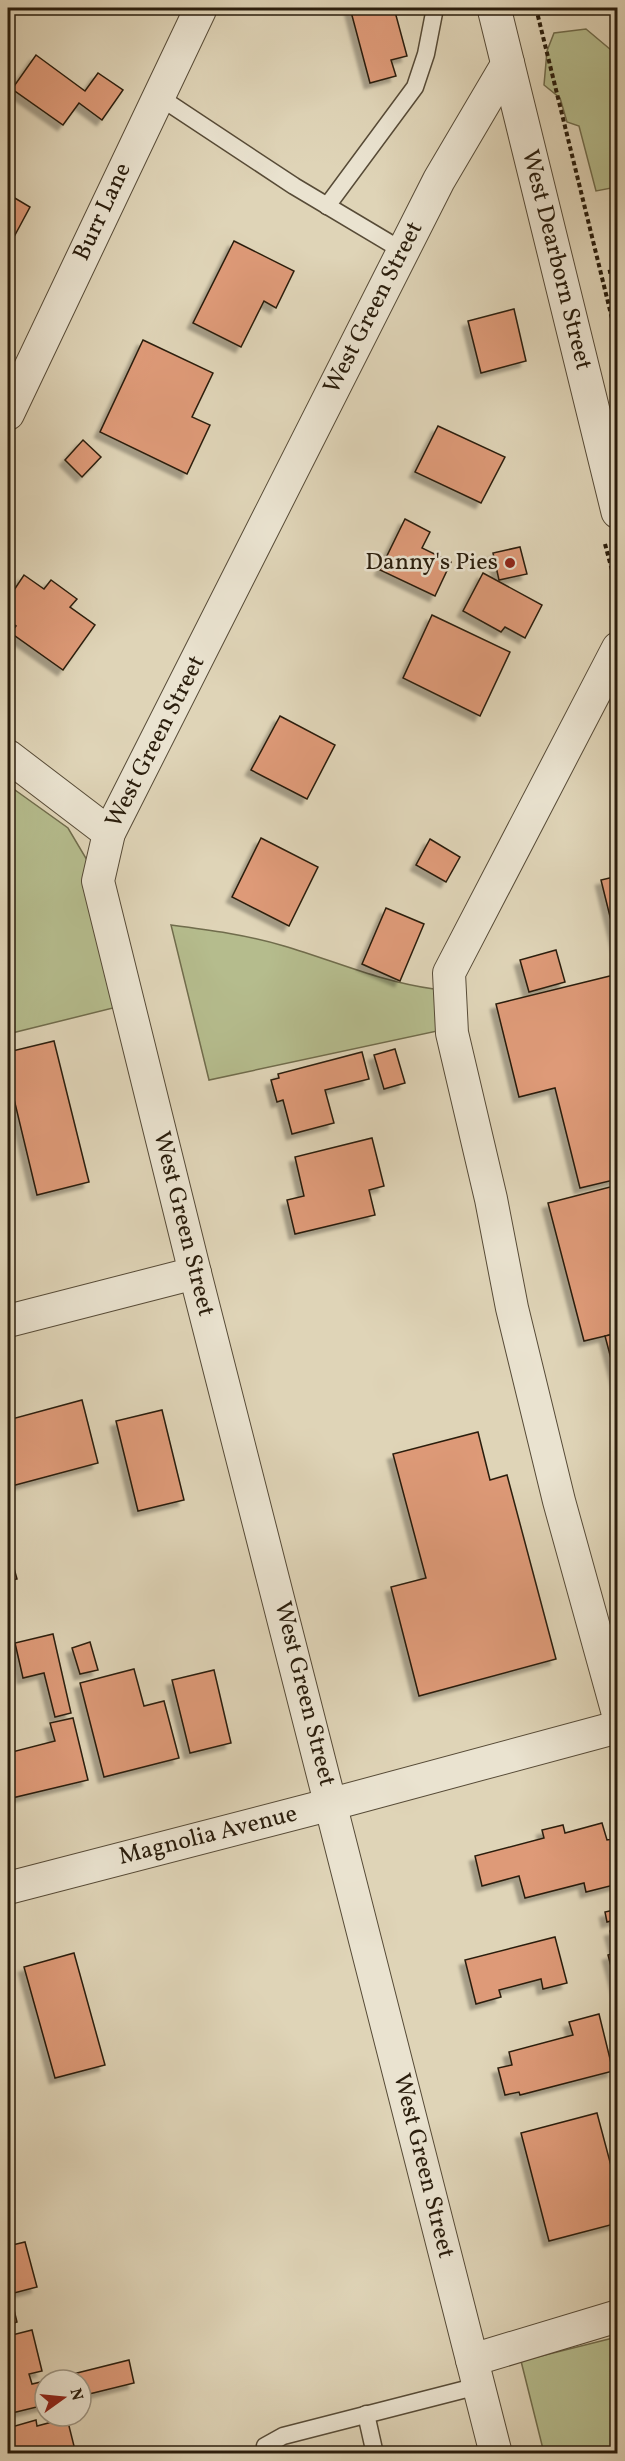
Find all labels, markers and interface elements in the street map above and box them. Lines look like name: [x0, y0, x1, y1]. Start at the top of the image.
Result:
street label: West Dearborn Street: [512, 146, 600, 374]
street label: Burr Lane: [66, 157, 140, 267]
street label: West Green Street: [316, 216, 432, 400]
place label: Danny's Pies: [365, 546, 498, 580]
marker: Danny's Pies: [503, 556, 517, 570]
street label: West Green Street: [98, 650, 214, 834]
street label: West Green Street: [144, 1128, 222, 1320]
street label: West Green Street: [265, 1598, 343, 1790]
street label: Magnolia Avenue: [115, 1797, 301, 1875]
street label: West Green Street: [384, 2070, 462, 2262]
north arrow: [33, 2368, 93, 2428]
text: N: [63, 2386, 88, 2403]

